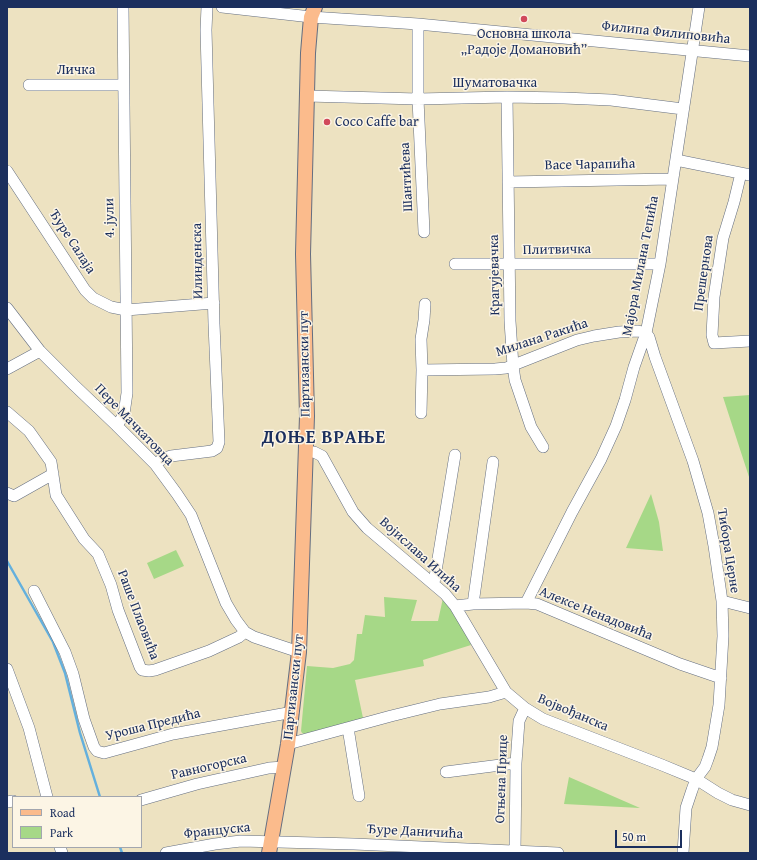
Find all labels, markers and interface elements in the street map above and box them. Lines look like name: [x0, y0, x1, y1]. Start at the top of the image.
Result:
marker: Основна школа „Радоје Домановић”: [519, 14, 529, 24]
street label: Филипа Филиповића: [601, 18, 731, 48]
place label: Основна школа „Радоје Домановић”: [461, 26, 587, 58]
street label: Личка: [57, 62, 95, 78]
street label: Шуматовачка: [453, 75, 537, 91]
place label: Coco Caffe bar: [335, 114, 419, 130]
marker: Coco Caffe bar: [322, 117, 332, 127]
street label: Шантићева: [397, 142, 417, 212]
street label: Васе Чарапића: [545, 156, 635, 174]
street label: Мајора Милана Тепића: [619, 194, 663, 338]
street label: 4. јули: [101, 198, 119, 238]
street label: Ђуре Салаја: [45, 207, 99, 277]
street label: Илинденска: [189, 223, 207, 299]
street label: Крагујевачка: [486, 234, 504, 316]
street label: Прешернова: [690, 234, 718, 312]
street label: Плитвичка: [523, 241, 591, 259]
street label: Партизански пут: [296, 311, 314, 417]
street label: Милана Ракића: [494, 315, 590, 361]
street label: Пере Мачкатовца: [91, 381, 177, 469]
district label: ДОЊЕ ВРАЊЕ: [262, 427, 386, 449]
street label: Тибора Церне: [713, 507, 743, 595]
street label: Војислава Илића: [376, 514, 464, 596]
street label: Раше Плаовића: [113, 568, 163, 662]
street label: Алексе Ненадовића: [537, 584, 655, 644]
street label: Партизански пут: [280, 633, 308, 741]
street label: Војвођанска: [535, 691, 611, 735]
street label: Уроша Предића: [104, 705, 202, 745]
street label: Огњена Прице: [492, 734, 512, 824]
street label: Равногорска: [170, 750, 248, 784]
legend: [12, 796, 142, 848]
text: Road: [50, 804, 75, 821]
street label: Француска: [183, 819, 251, 843]
street label: Ђуре Даничића: [367, 821, 463, 843]
scale bar: [617, 822, 684, 848]
text: Park: [50, 824, 73, 841]
text: 50 m: [622, 828, 646, 845]

